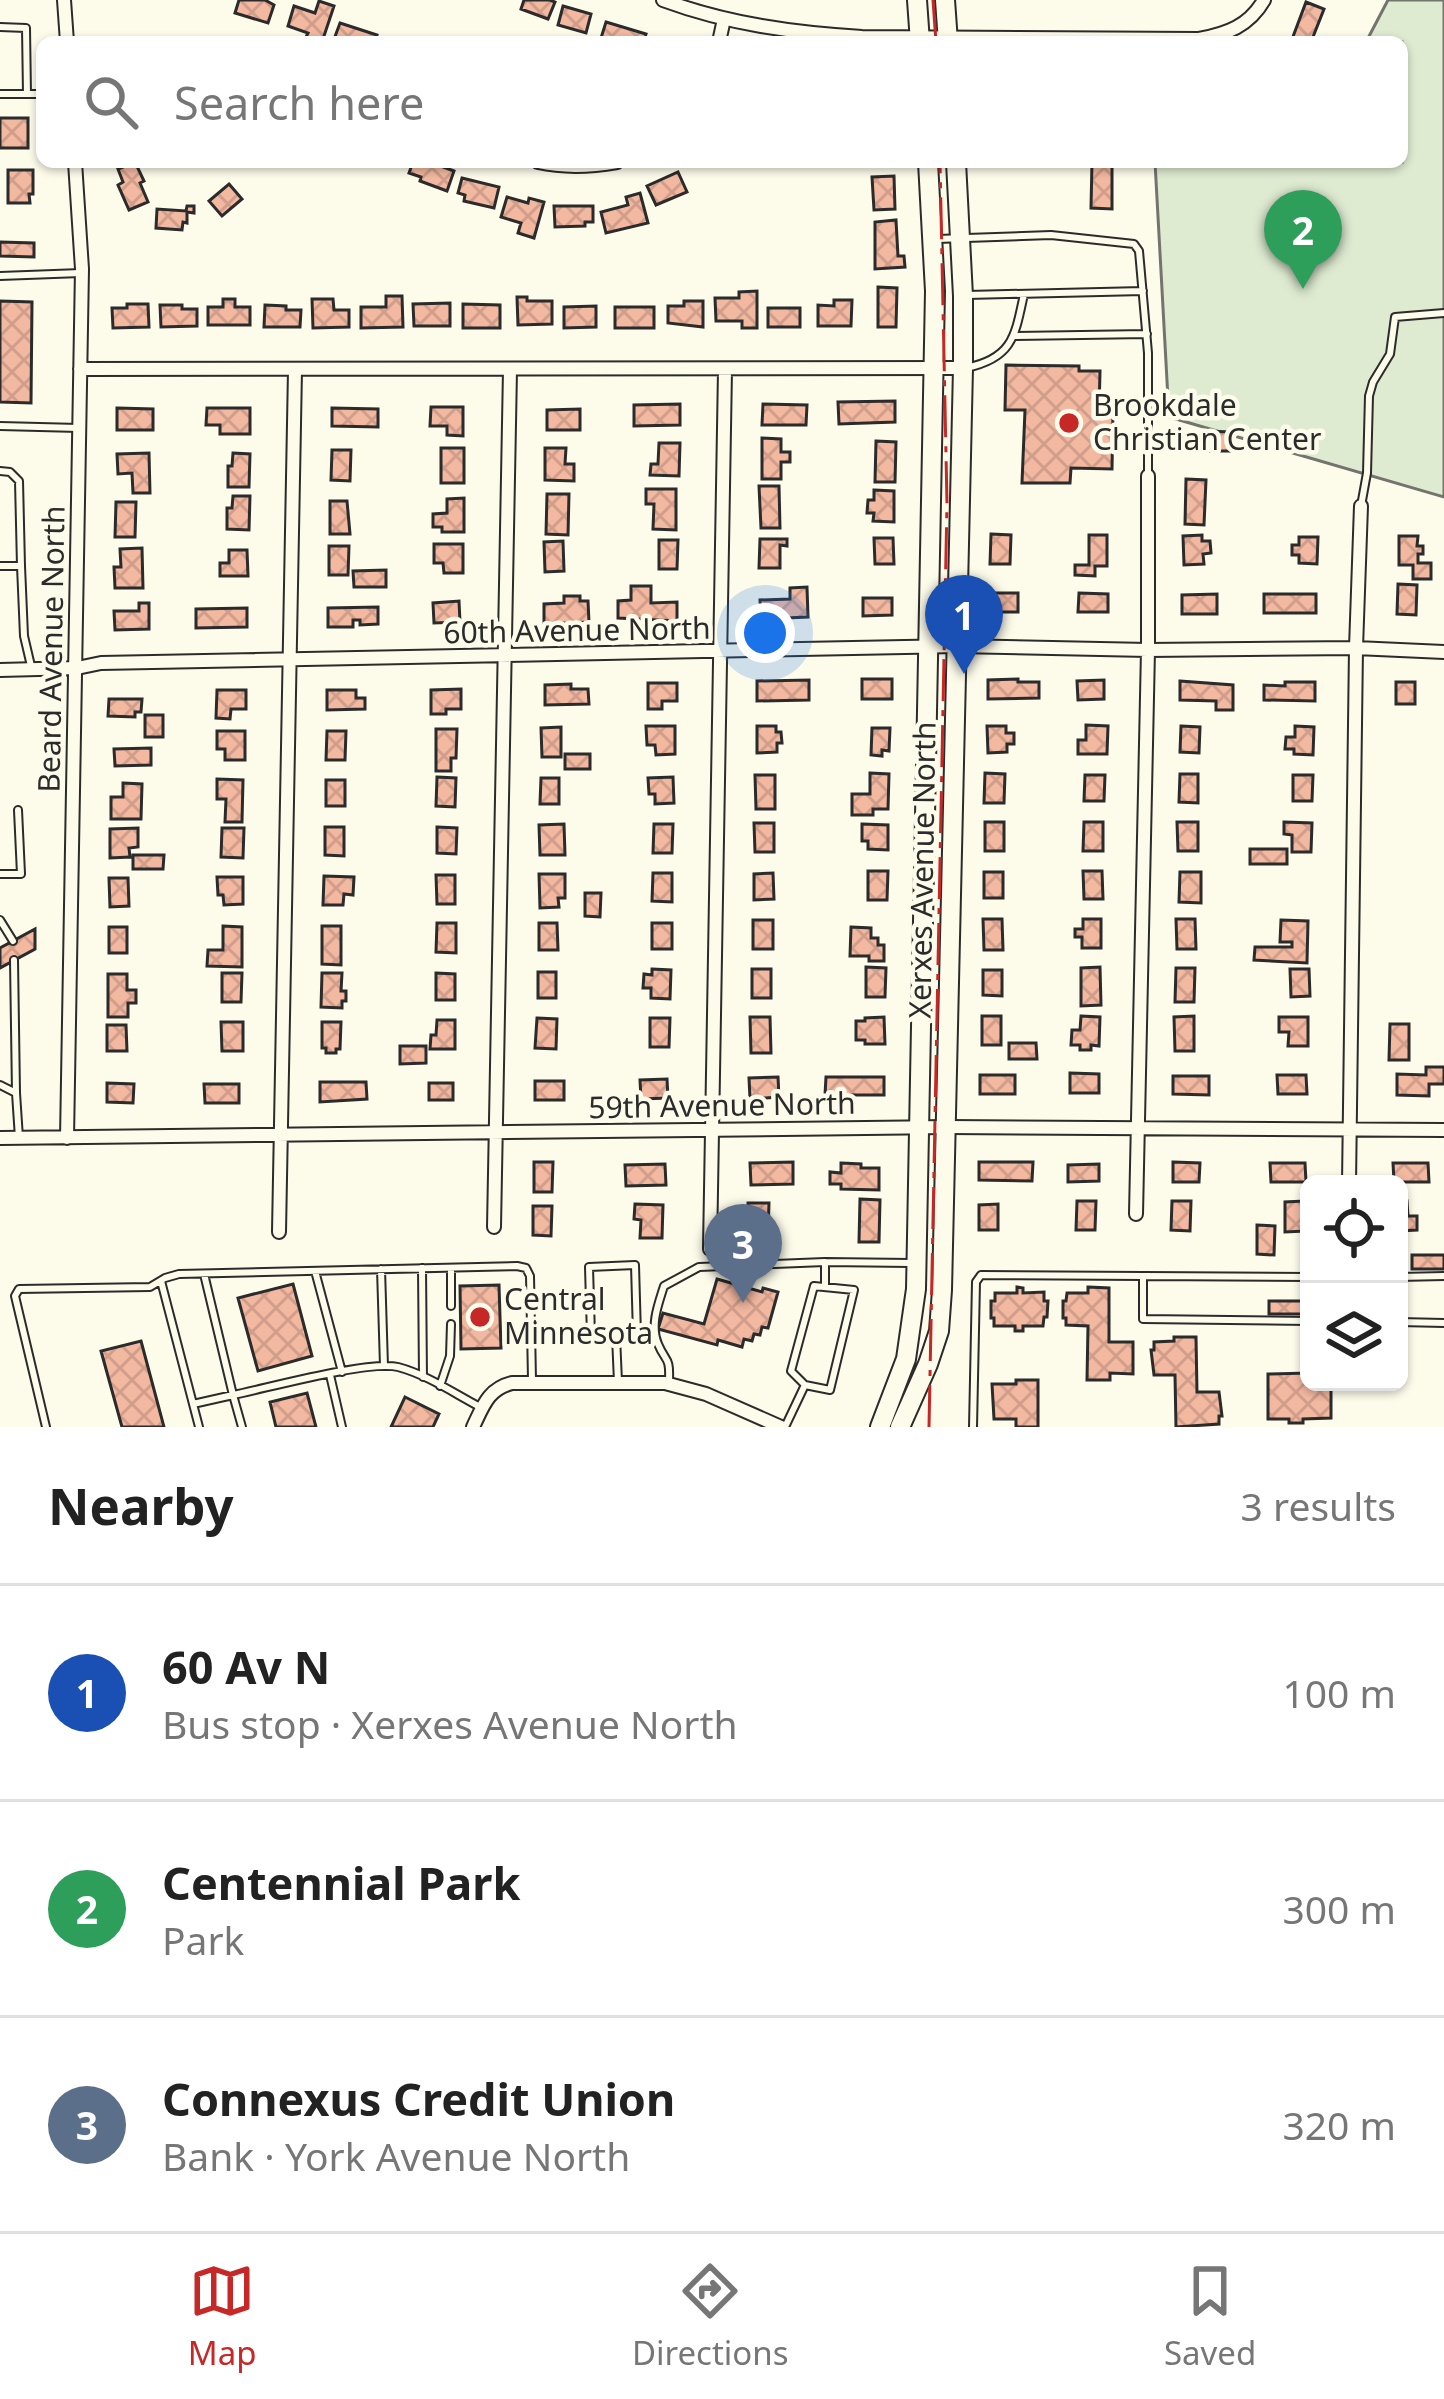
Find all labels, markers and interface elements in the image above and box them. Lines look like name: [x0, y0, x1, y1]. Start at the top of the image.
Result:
search box: [36, 36, 1408, 168]
icon: search: [78, 69, 144, 135]
text: Search here: [174, 72, 424, 133]
pin: 2: [1264, 190, 1342, 289]
place label: Brookdale Christian Center: [1093, 384, 1321, 459]
marker: Brookdale Christian Center: [1056, 410, 1082, 436]
street label: Beard Avenue North: [27, 505, 74, 793]
pin: 1: [925, 575, 1003, 674]
your location: [735, 603, 795, 663]
street label: 60th Avenue North: [443, 607, 711, 652]
street label: Xerxes Avenue North: [898, 721, 945, 1019]
street label: 59th Avenue North: [588, 1082, 856, 1127]
map controls: [1300, 1175, 1408, 1391]
button: locate: [1300, 1175, 1408, 1283]
pin: 3: [704, 1204, 782, 1303]
place label: Central Minnesota: [504, 1278, 653, 1353]
button: layers: [1300, 1283, 1408, 1391]
marker: Central Minnesota: [467, 1304, 493, 1330]
text: Nearby: [48, 1470, 234, 1540]
text: 3 results: [1241, 1479, 1396, 1532]
text: 60 Av N: [162, 1636, 330, 1697]
text: 1: [76, 1666, 98, 1719]
text: 100 m: [1282, 1666, 1396, 1719]
text: Bus stop · Xerxes Avenue North: [162, 1697, 738, 1750]
text: Centennial Park: [162, 1852, 520, 1913]
text: 2: [76, 1882, 98, 1935]
text: 300 m: [1282, 1882, 1396, 1935]
text: Park: [162, 1913, 244, 1966]
text: Connexus Credit Union: [162, 2068, 675, 2129]
text: 3: [76, 2098, 98, 2151]
text: 320 m: [1282, 2098, 1396, 2151]
text: Bank · York Avenue North: [162, 2129, 630, 2182]
tab: Map: [188, 2258, 256, 2375]
tab: Directions: [632, 2258, 789, 2375]
tab: Saved: [1164, 2258, 1256, 2375]

